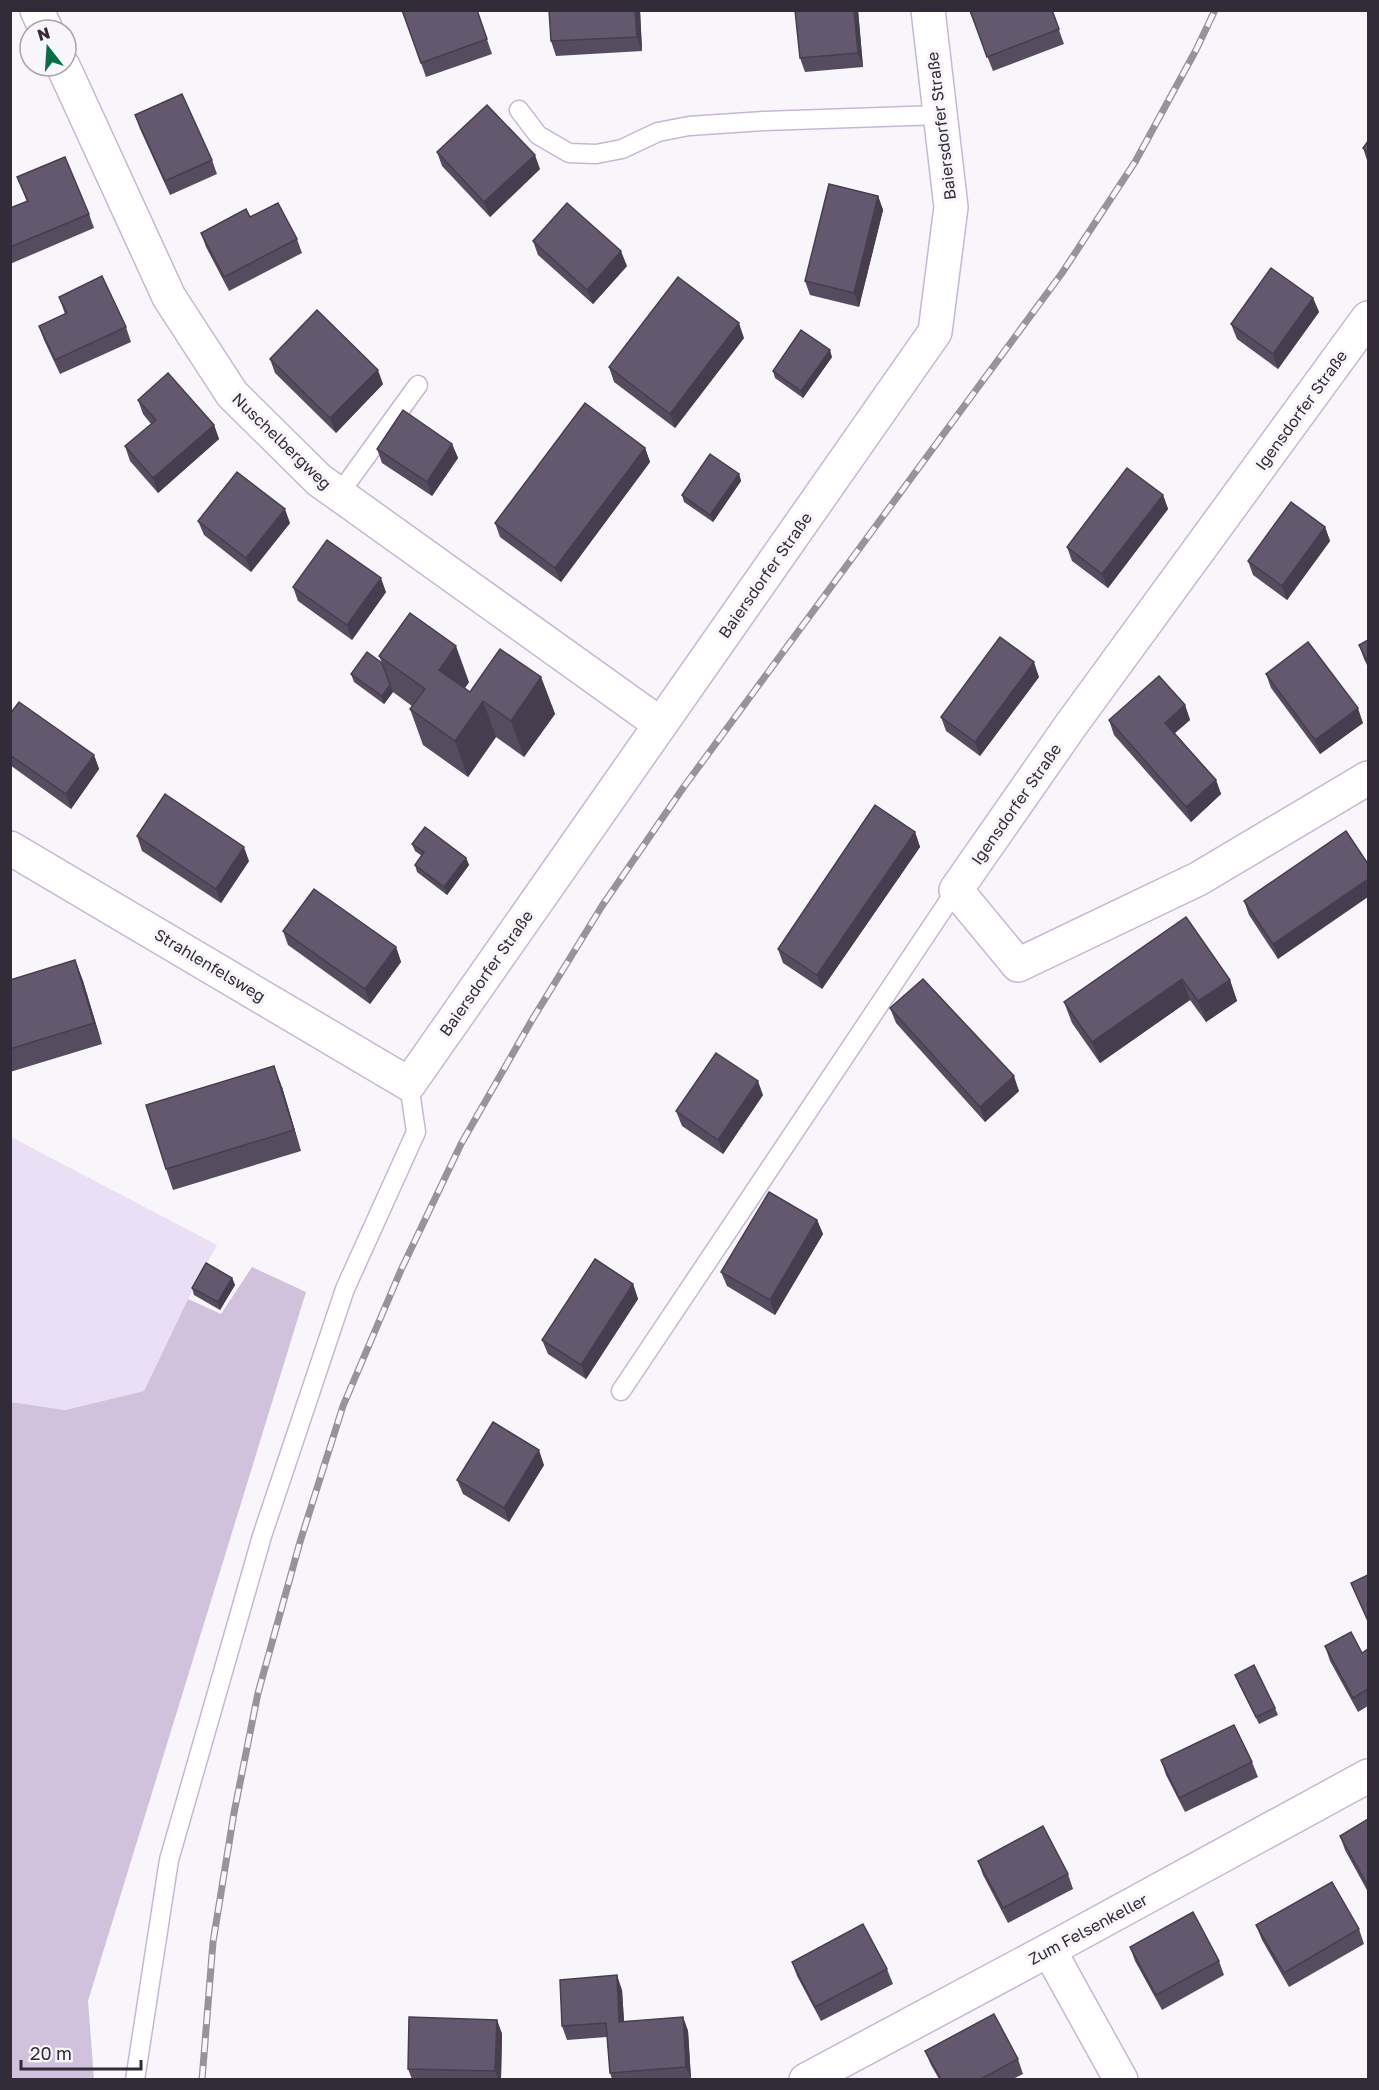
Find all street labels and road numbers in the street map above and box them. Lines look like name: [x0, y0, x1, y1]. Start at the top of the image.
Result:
street label: Baiersdorfer Straße: [922, 51, 960, 201]
street label: Igensdorfer Straße: [1251, 346, 1351, 474]
street label: Nuschelbergweg: [228, 389, 336, 493]
street label: Baiersdorfer Straße: [714, 508, 816, 642]
street label: Igensdorfer Straße: [967, 739, 1065, 869]
street label: Baiersdorfer Straße: [435, 906, 537, 1040]
street label: Strahlenfelsweg: [151, 924, 269, 1006]
street label: Zum Felsenkeller: [1025, 1889, 1151, 1969]

